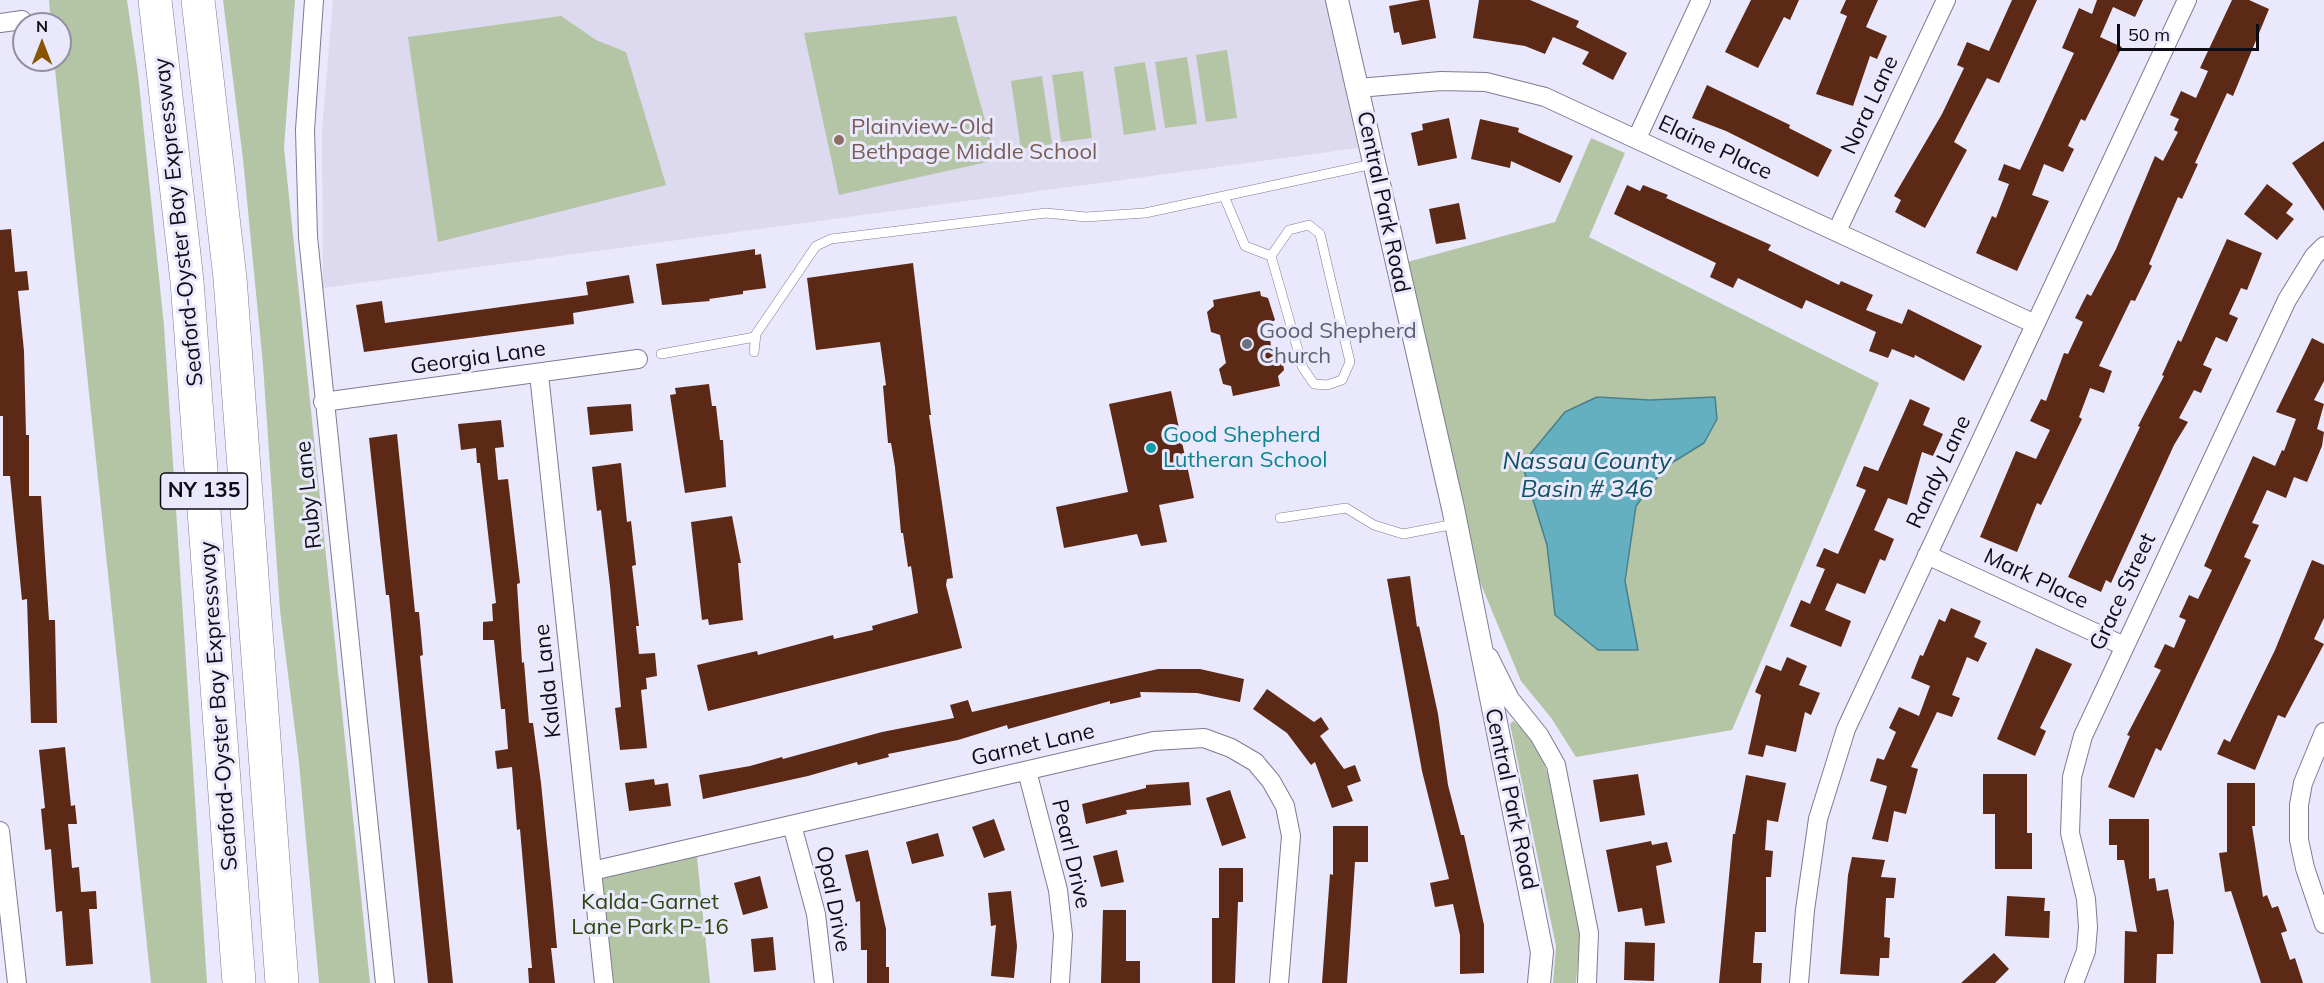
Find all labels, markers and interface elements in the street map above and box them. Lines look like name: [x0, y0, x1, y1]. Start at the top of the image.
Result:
north arrow: [12, 12, 72, 72]
scale bar: [2120, 12, 2262, 50]
text: N: [36, 16, 48, 36]
text: 50 m: [2128, 23, 2170, 46]
street label: Nora Lane: [1836, 51, 1904, 159]
street label: Seaford-Oyster Bay Expressway: [149, 57, 209, 387]
street label: Central Park Road: [1351, 109, 1415, 295]
street label: Elaine Place: [1654, 110, 1776, 186]
place label: Plainview-Old Bethpage Middle School: [851, 114, 1097, 166]
marker: Plainview-Old Bethpage Middle School: [832, 133, 846, 147]
place label: Good Shepherd Church: [1259, 318, 1417, 370]
street label: Georgia Lane: [409, 335, 547, 381]
marker: Good Shepherd Church: [1240, 337, 1254, 351]
street label: Randy Lane: [1901, 411, 1977, 533]
place label: Good Shepherd Lutheran School: [1163, 422, 1328, 474]
street label: Ruby Lane: [290, 440, 328, 550]
marker: Good Shepherd Lutheran School: [1144, 441, 1158, 455]
water label: Nassau County Basin # 346: [1502, 448, 1672, 504]
road number: NY 135: [160, 473, 248, 509]
street label: Grace Street: [2084, 529, 2162, 655]
street label: Seaford-Oyster Bay Expressway: [194, 540, 244, 872]
street label: Mark Place: [1979, 543, 2093, 615]
street label: Kalda Lane: [529, 623, 567, 739]
street label: Central Park Road: [1479, 706, 1543, 892]
street label: Garnet Lane: [969, 718, 1097, 772]
street label: Pearl Drive: [1046, 797, 1096, 911]
street label: Opal Drive: [810, 844, 856, 954]
park label: Kalda-Garnet Lane Park P-16: [571, 889, 729, 940]

